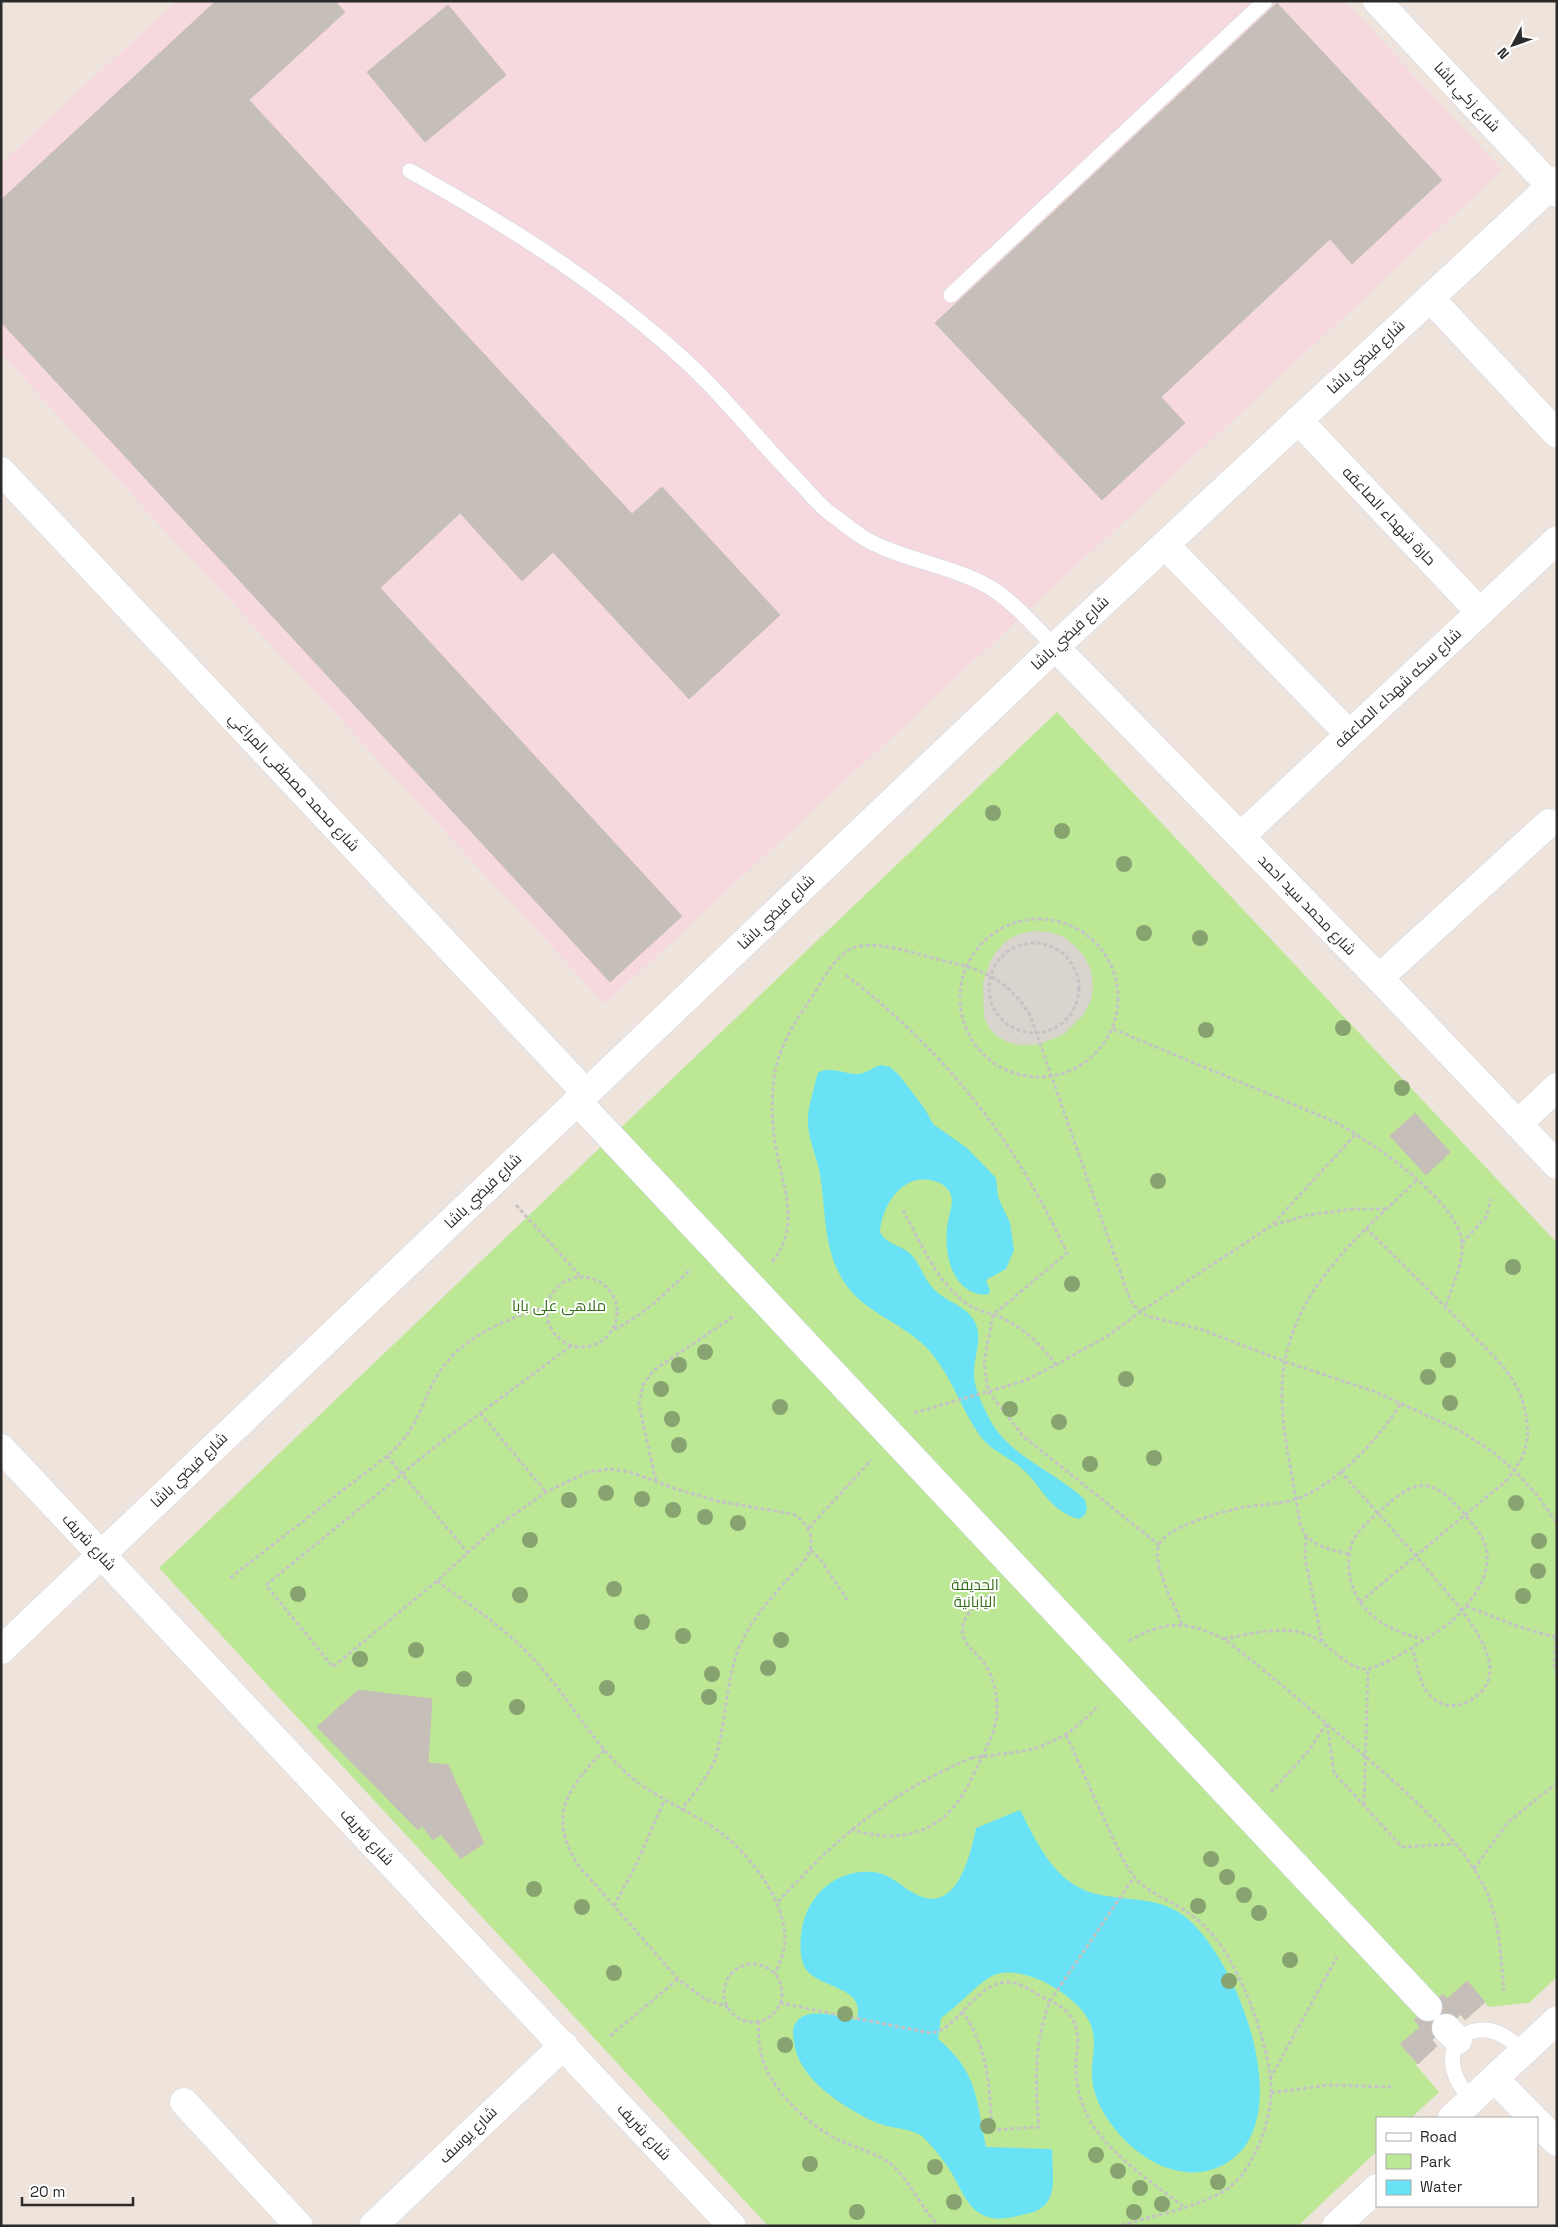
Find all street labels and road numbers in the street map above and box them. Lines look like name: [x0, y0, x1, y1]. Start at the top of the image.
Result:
street label: شارع زكي باشا: [1428, 58, 1505, 138]
street label: شارع فيضي باشا: [1323, 316, 1411, 400]
street label: حارة شهداء الصاعقه: [1338, 462, 1440, 570]
street label: شارع فيضي باشا: [1027, 592, 1115, 676]
street label: شارع سكه شهداء الصاعقه: [1330, 624, 1466, 753]
street label: شارع محمد مصطفى المراغي: [223, 708, 364, 857]
street label: شارع محمد سيد احمد: [1253, 850, 1360, 960]
street label: شارع فيضي باشا: [733, 870, 820, 955]
street label: شارع فيضي باشا: [440, 1149, 527, 1234]
street label: شارع فيضي باشا: [146, 1428, 233, 1513]
street label: شارع شريف: [57, 1509, 120, 1575]
street label: شارع شريف: [335, 1804, 398, 1870]
street label: شارع شريف: [612, 2099, 675, 2165]
street label: شارع يوسف: [434, 2102, 502, 2169]

